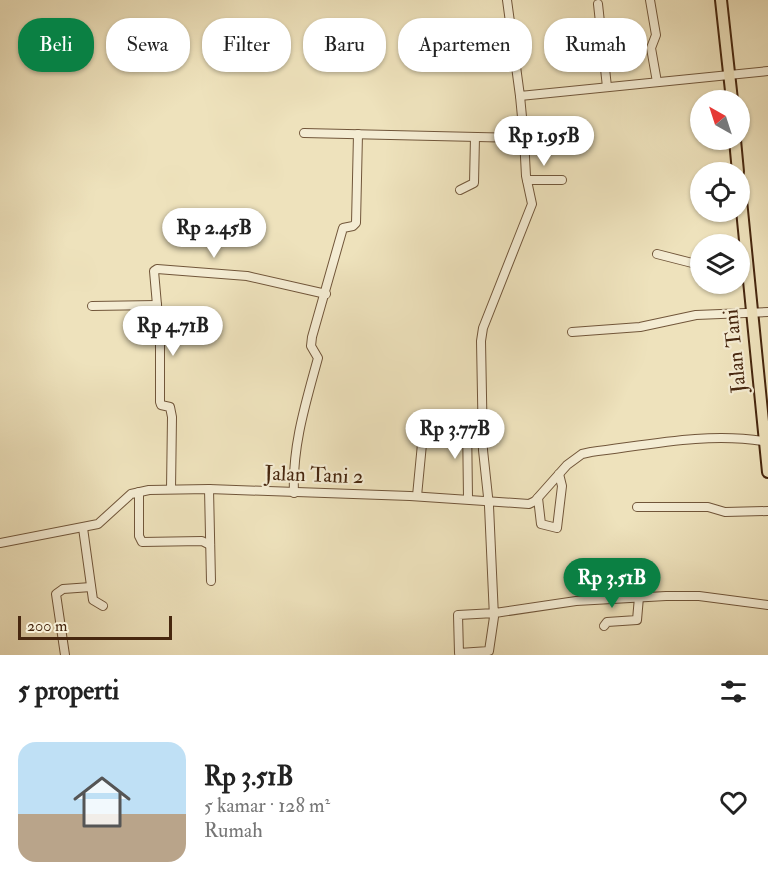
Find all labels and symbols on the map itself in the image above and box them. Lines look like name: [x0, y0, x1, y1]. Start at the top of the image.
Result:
north arrow: [690, 90, 750, 150]
pin: Rp 1.95B: [482, 116, 606, 167]
pin: Rp 2.45B: [152, 208, 276, 259]
pin: Rp 4.71B: [111, 306, 235, 357]
street label: Jalan Tani: [717, 307, 753, 395]
pin: Rp 3.77B: [393, 409, 517, 460]
street label: Jalan Tani 2: [263, 460, 364, 490]
pin: Rp 3.51B: [550, 558, 674, 609]
scale bar: [18, 613, 172, 640]

